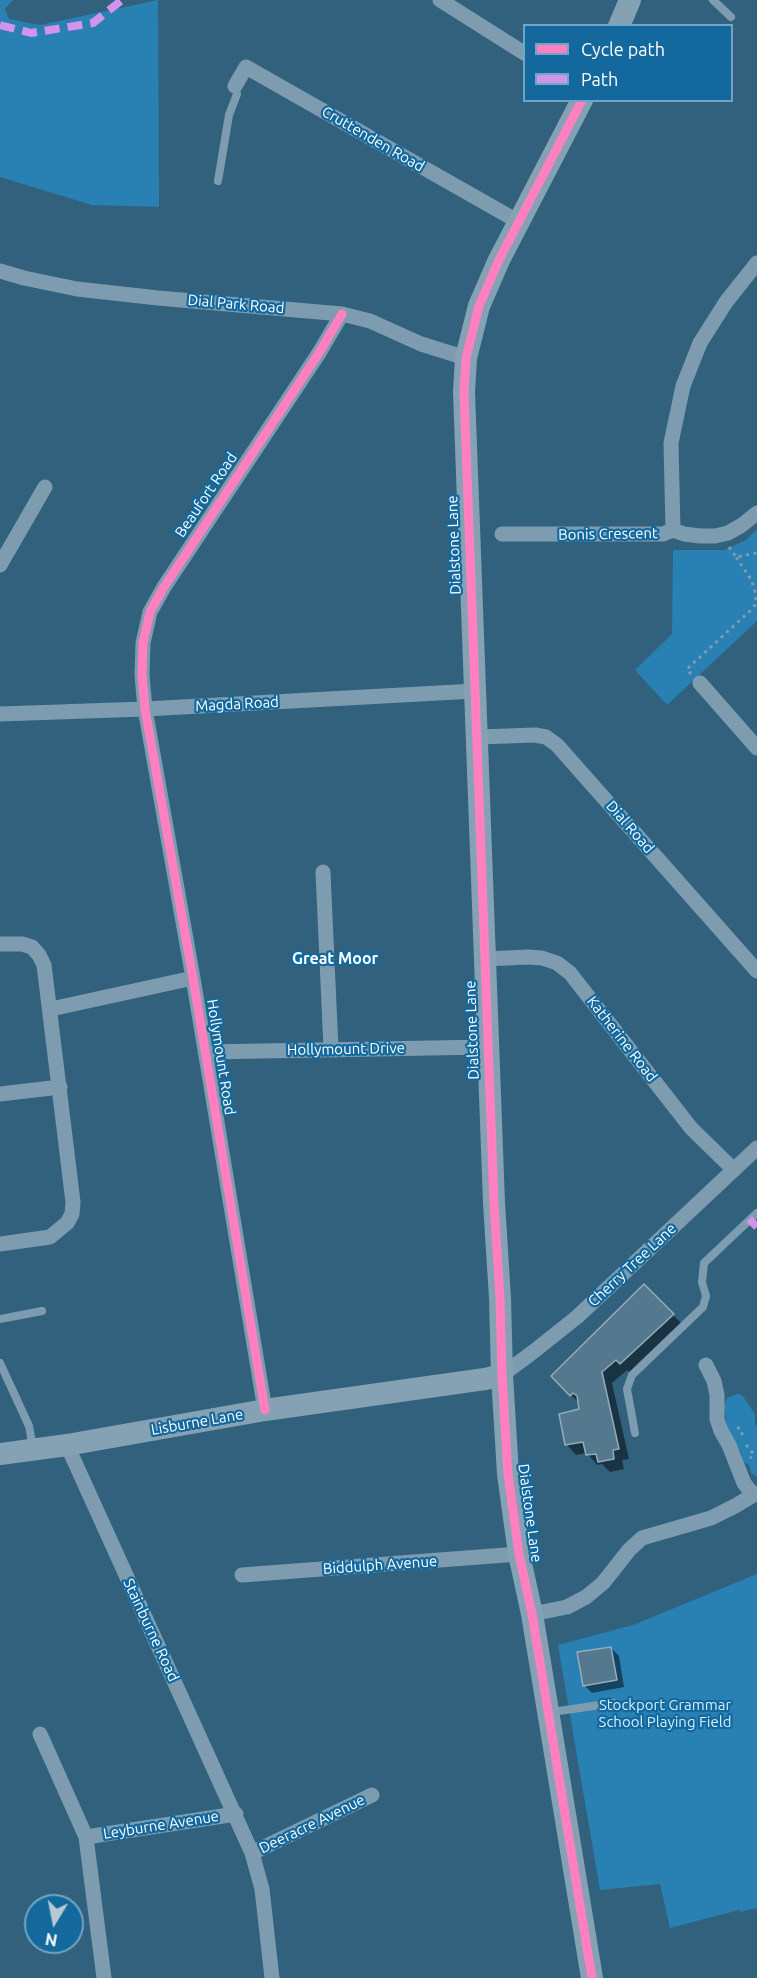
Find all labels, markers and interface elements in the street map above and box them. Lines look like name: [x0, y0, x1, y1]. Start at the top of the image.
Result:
legend: [523, 24, 733, 102]
text: Cycle path: [581, 39, 665, 59]
text: Path: [581, 69, 618, 89]
street label: Cruttenden Road: [318, 102, 428, 176]
street label: Dial Park Road: [187, 291, 285, 317]
street label: Beaufort Road: [171, 449, 241, 541]
street label: Dialstone Lane: [443, 495, 465, 595]
street label: Bonis Crescent: [558, 524, 658, 544]
street label: Magda Road: [195, 693, 279, 715]
street label: Dial Road: [602, 797, 658, 857]
district label: Great Moor: [292, 949, 378, 969]
street label: Dialstone Lane: [461, 980, 483, 1080]
street label: Katherine Road: [583, 993, 661, 1085]
street label: Hollymount Road: [203, 998, 239, 1116]
street label: Hollymount Drive: [287, 1039, 405, 1059]
street label: Cherry Tree Lane: [584, 1220, 680, 1310]
street label: Lisburne Lane: [149, 1405, 245, 1439]
street label: Dialstone Lane: [514, 1462, 546, 1564]
street label: Biddulph Avenue: [322, 1552, 438, 1578]
street label: Stainburne Road: [119, 1576, 183, 1684]
park label: Stockport Grammar School Playing Field: [599, 1696, 731, 1731]
street label: Deeracre Avenue: [256, 1791, 368, 1857]
street label: Leyburne Avenue: [102, 1807, 220, 1843]
north arrow: [24, 1894, 84, 1954]
text: N: [44, 1930, 59, 1950]

